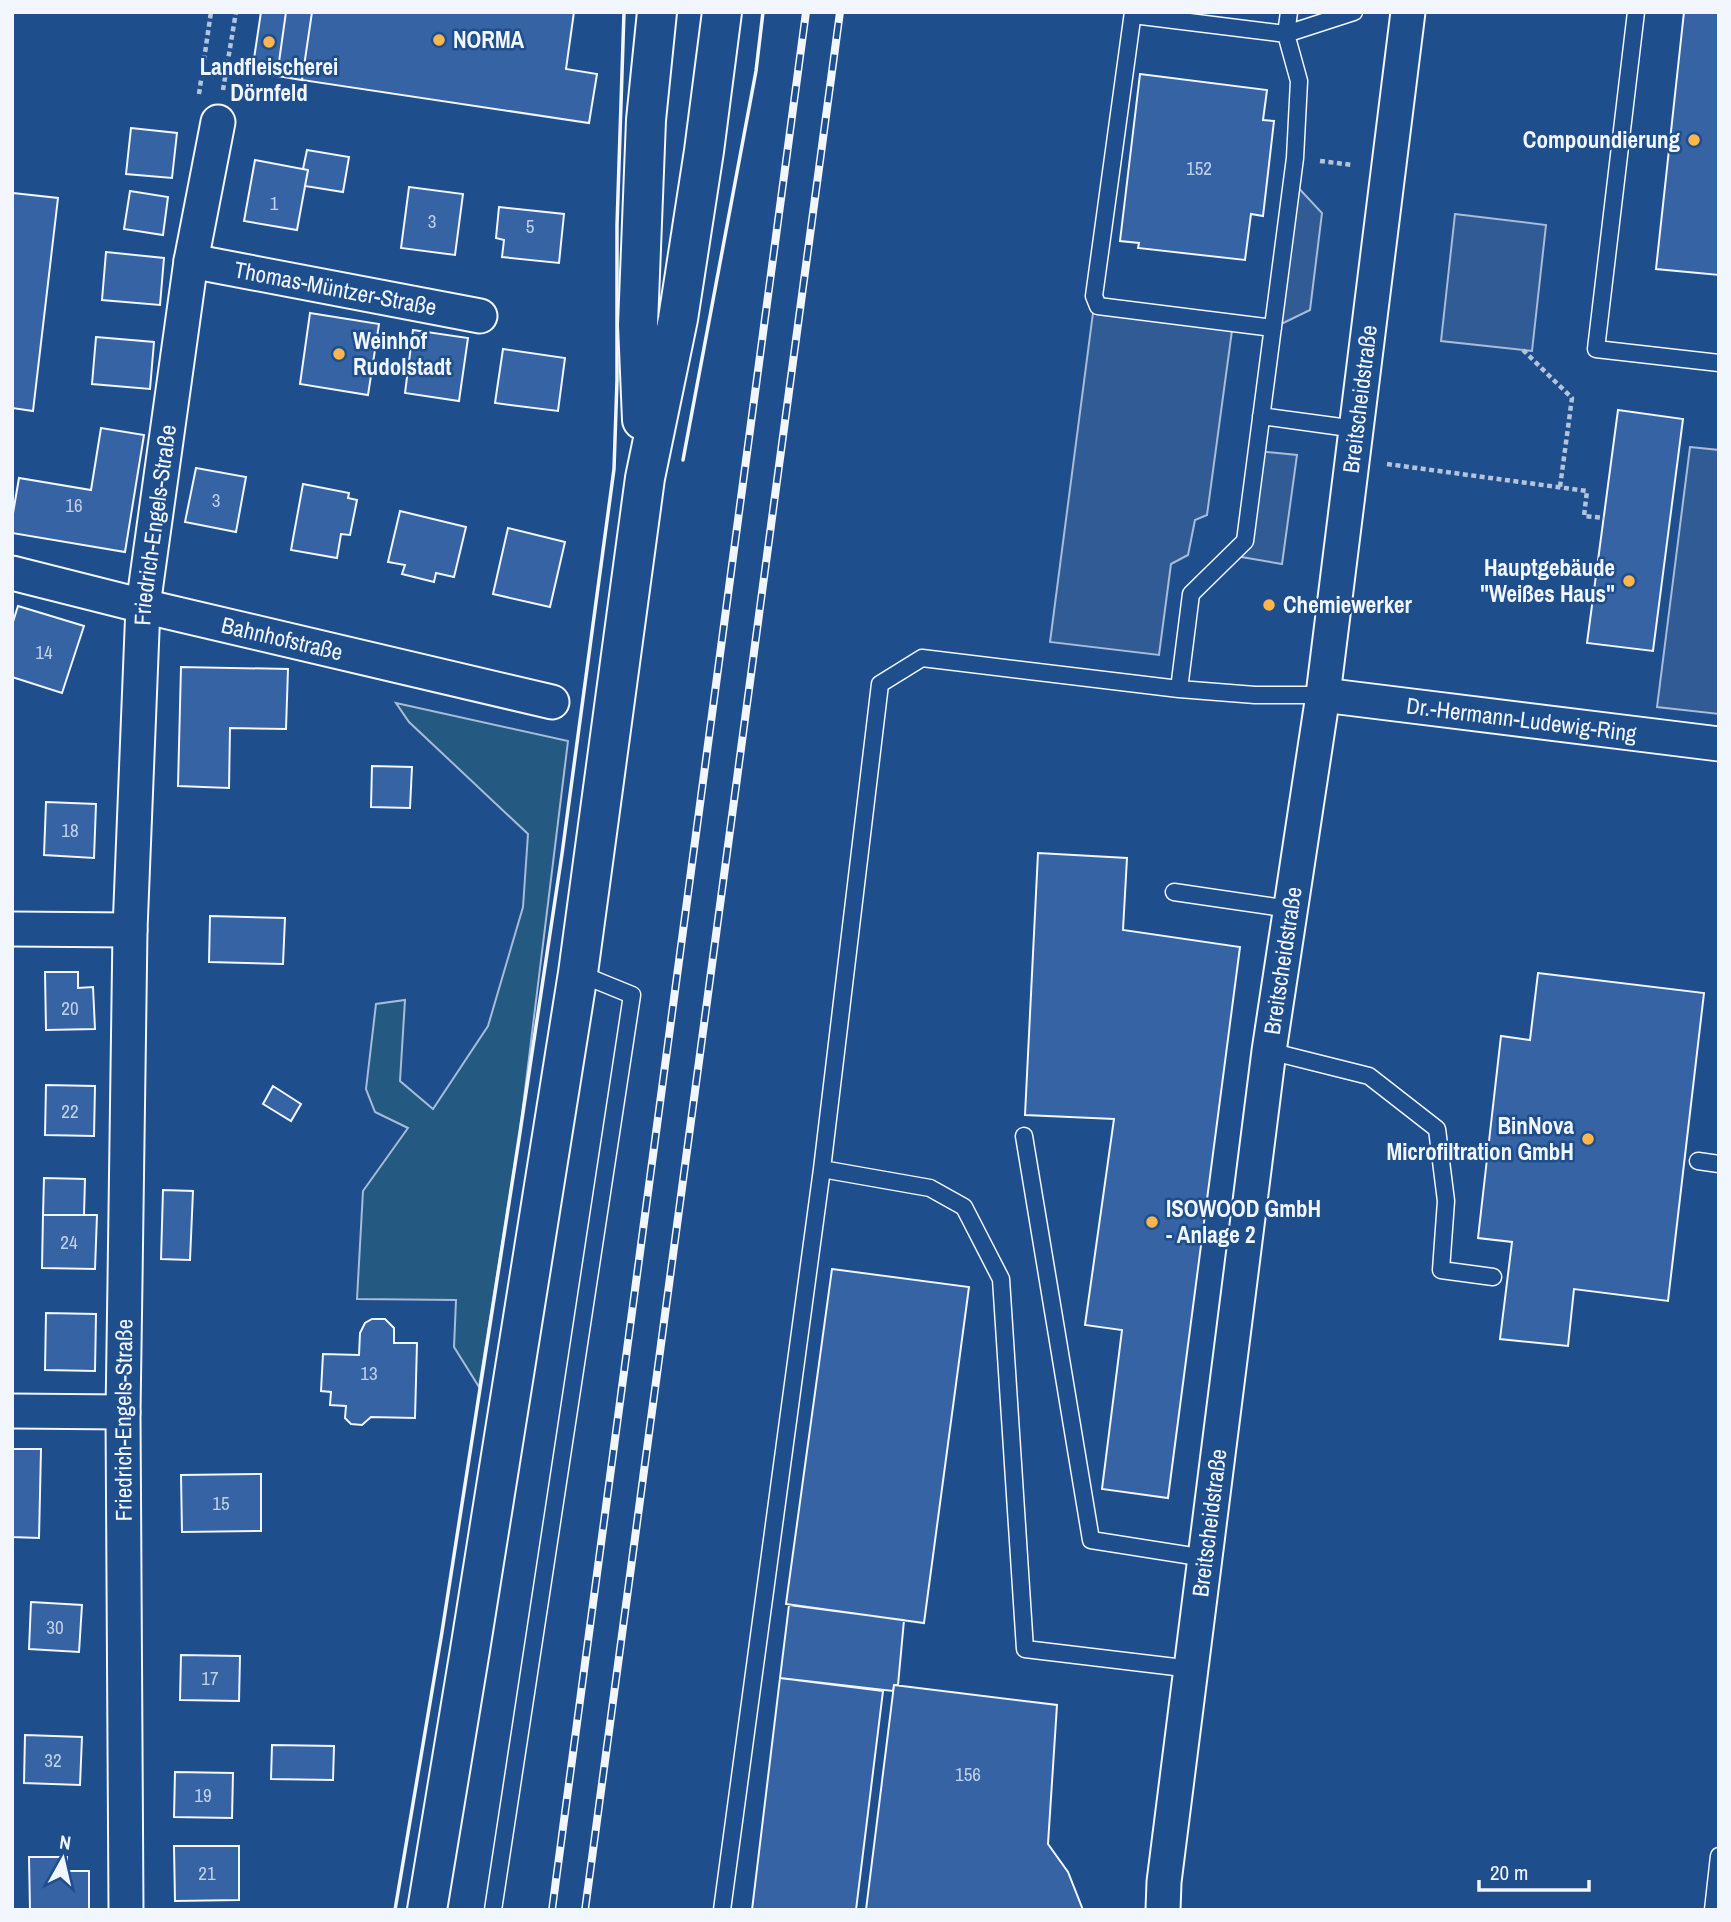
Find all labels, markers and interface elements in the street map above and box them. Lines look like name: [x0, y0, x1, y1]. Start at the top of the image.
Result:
place label: NORMA: [453, 24, 525, 55]
marker: NORMA: [431, 32, 447, 48]
marker: Landfleischerei Dörnfeld: [261, 34, 277, 50]
place label: Landfleischerei Dörnfeld: [200, 51, 338, 108]
place label: Compoundierung: [1523, 124, 1680, 155]
marker: Compoundierung: [1686, 132, 1702, 148]
house number: 152: [1186, 155, 1212, 181]
house number: 1: [270, 190, 279, 216]
house number: 3: [428, 208, 436, 234]
house number: 5: [526, 213, 535, 239]
street label: Thomas-Müntzer-Straße: [232, 254, 439, 322]
street label: Breitscheidstraße: [1335, 323, 1384, 475]
place label: Weinhof Rudolstadt: [353, 325, 452, 382]
marker: Weinhof Rudolstadt: [331, 346, 347, 362]
street label: Friedrich-Engels-Straße: [126, 423, 183, 626]
house number: 3: [212, 487, 220, 513]
house number: 16: [65, 492, 83, 518]
place label: Hauptgebäude "Weißes Haus": [1480, 552, 1615, 609]
marker: Hauptgebäude "Weißes Haus": [1621, 573, 1637, 589]
place label: Chemiewerker: [1283, 589, 1413, 620]
marker: Chemiewerker: [1261, 597, 1277, 613]
street label: Bahnhofstraße: [218, 609, 346, 667]
house number: 14: [35, 639, 53, 665]
street label: Dr.-Hermann-Ludewig-Ring: [1405, 689, 1639, 749]
house number: 18: [61, 817, 79, 843]
street label: Breitscheidstraße: [1256, 885, 1309, 1037]
house number: 20: [61, 995, 79, 1021]
house number: 22: [61, 1098, 79, 1124]
place label: BinNova Microfiltration GmbH: [1386, 1110, 1575, 1167]
marker: BinNova Microfiltration GmbH: [1580, 1131, 1596, 1147]
place label: ISOWOOD GmbH - Anlage 2: [1166, 1193, 1321, 1250]
marker: ISOWOOD GmbH - Anlage 2: [1144, 1214, 1160, 1230]
house number: 24: [60, 1229, 78, 1255]
street label: Friedrich-Engels-Straße: [107, 1319, 139, 1521]
house number: 13: [360, 1360, 378, 1386]
street label: Breitscheidstraße: [1184, 1447, 1234, 1599]
house number: 15: [212, 1490, 230, 1516]
house number: 30: [46, 1614, 64, 1640]
house number: 17: [201, 1665, 219, 1691]
house number: 32: [44, 1747, 62, 1773]
house number: 156: [955, 1761, 981, 1787]
house number: 19: [194, 1782, 212, 1808]
north arrow: [28, 1824, 98, 1894]
text: N: [58, 1829, 73, 1856]
scale bar: [1479, 1848, 1589, 1892]
text: 20 m: [1490, 1858, 1528, 1887]
house number: 21: [198, 1860, 216, 1886]

